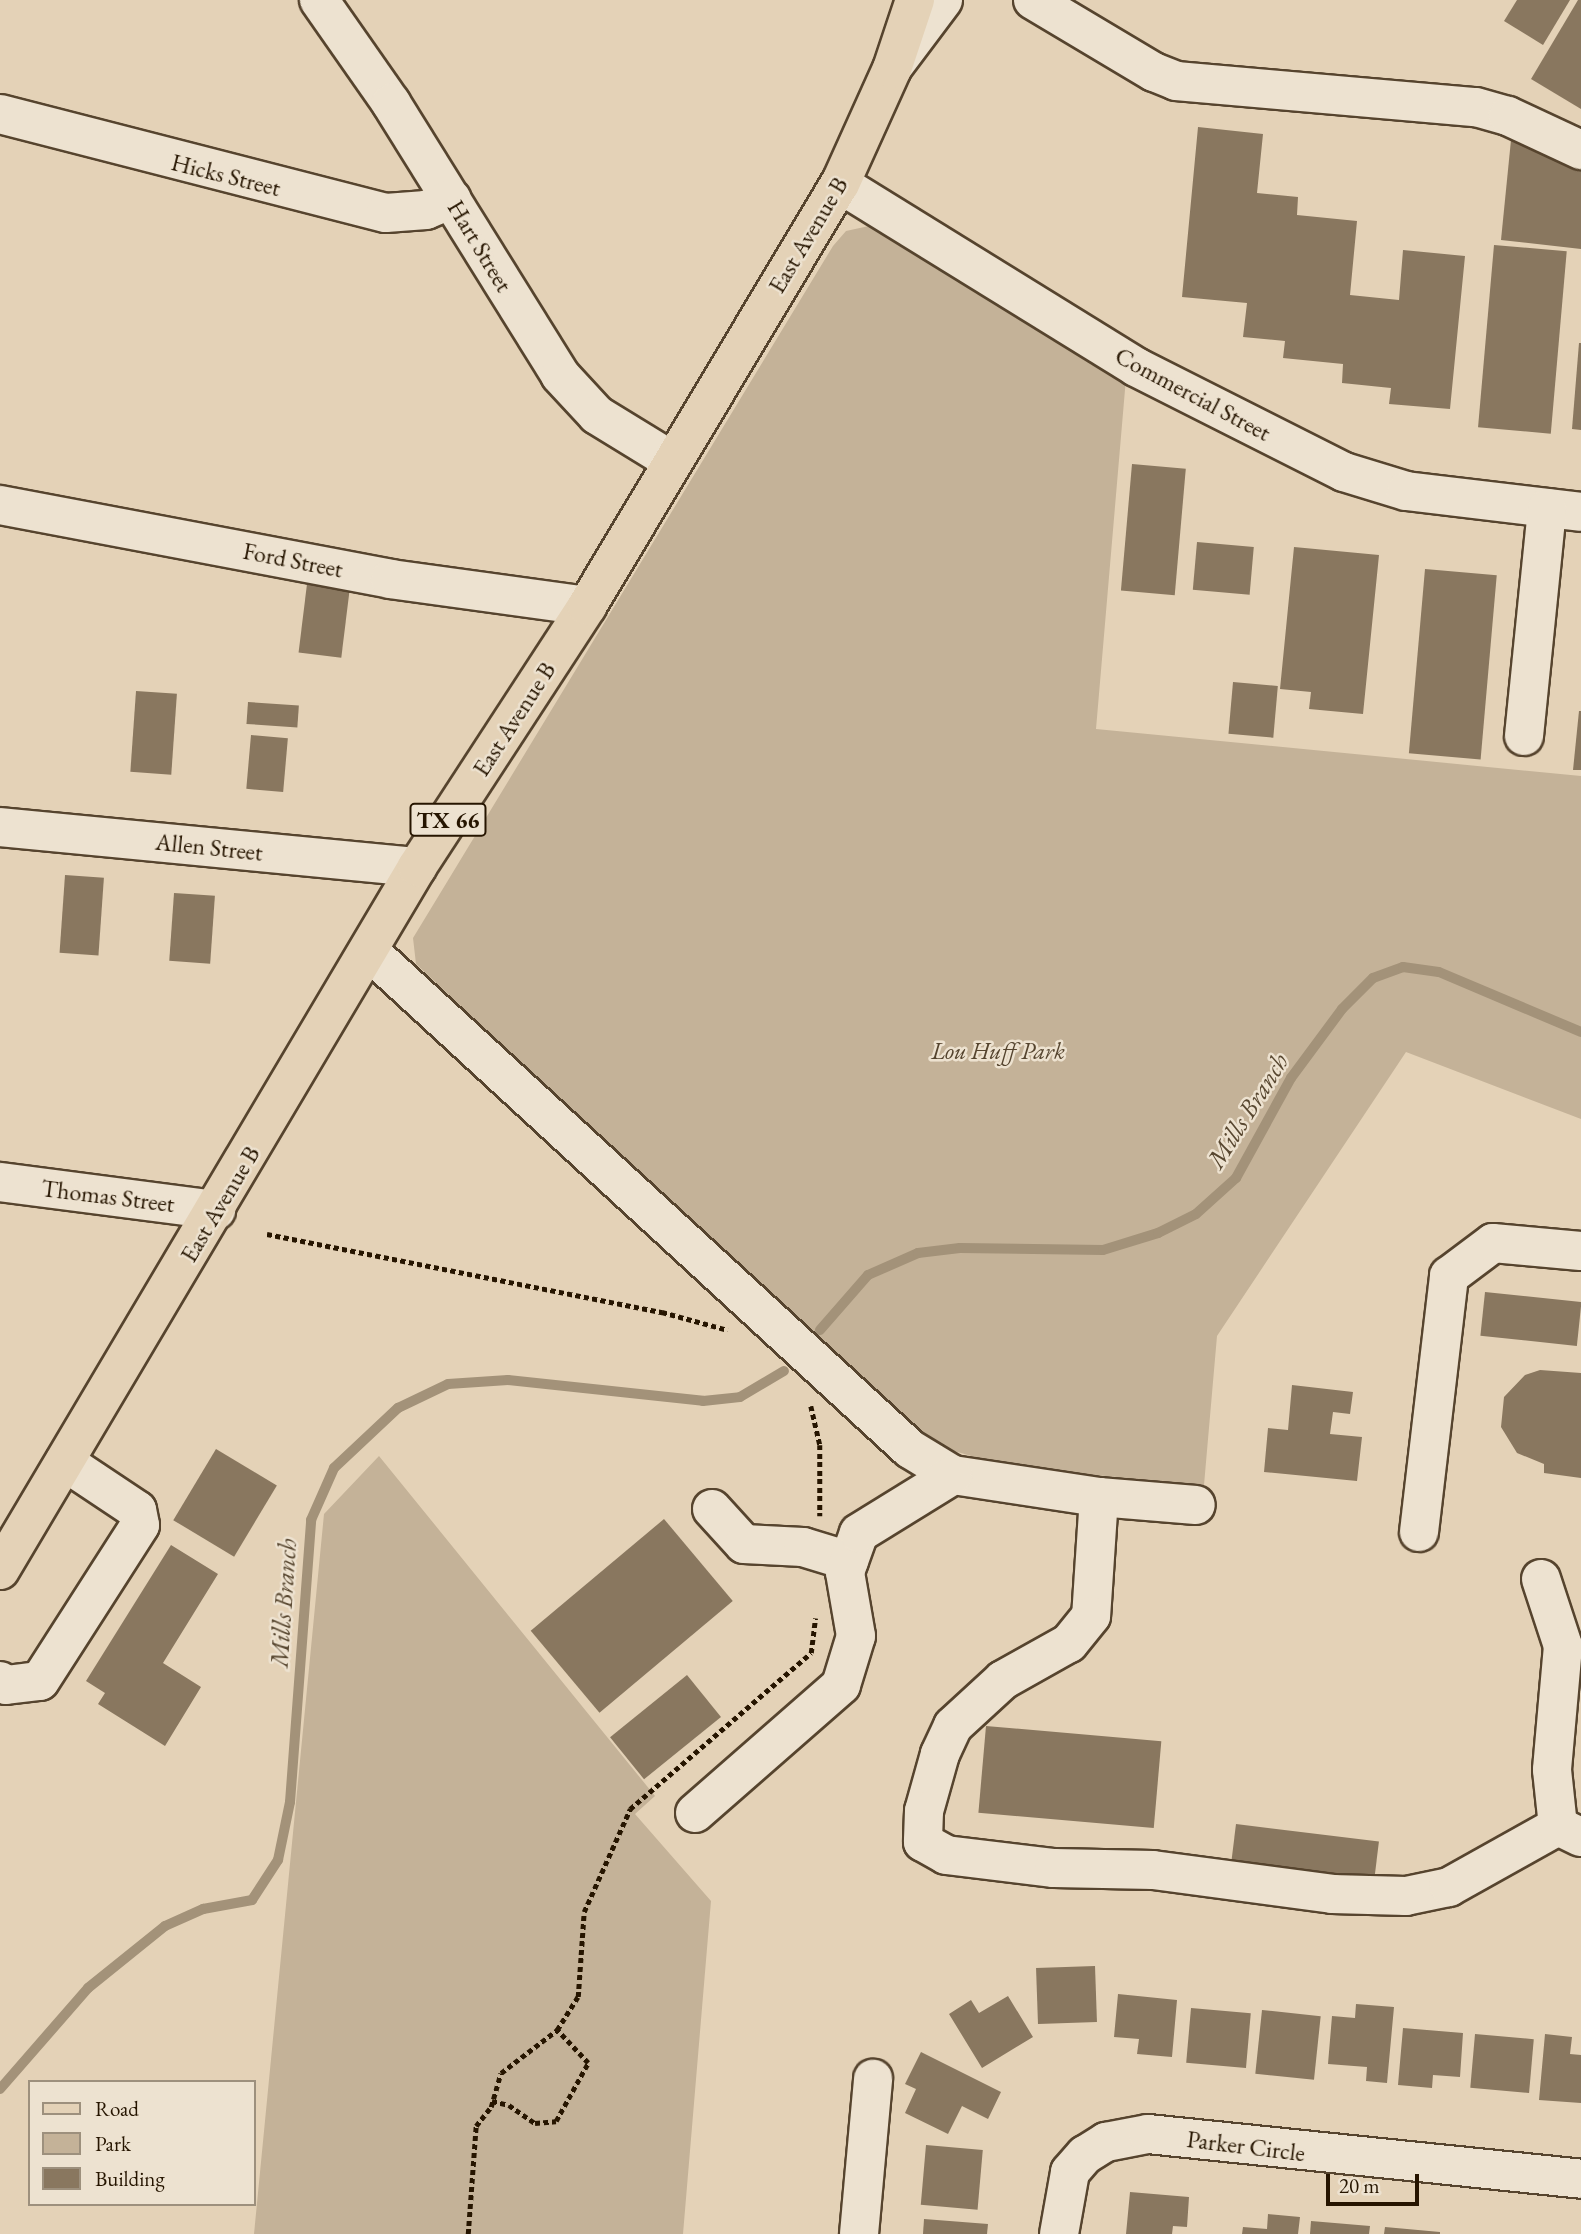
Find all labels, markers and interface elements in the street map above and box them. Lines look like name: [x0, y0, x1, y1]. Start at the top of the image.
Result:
street label: Hicks Street: [168, 148, 284, 202]
street label: East Avenue B: [762, 172, 854, 298]
street label: Hart Street: [441, 195, 519, 297]
street label: Commercial Street: [1110, 341, 1276, 447]
street label: Ford Street: [241, 536, 345, 584]
street label: East Avenue B: [466, 656, 562, 782]
road number: TX 66: [408, 800, 488, 840]
street label: Allen Street: [154, 827, 264, 867]
park label: Lou Huff Park: [931, 1037, 1065, 1065]
water label: Mills Branch: [1200, 1048, 1296, 1174]
street label: East Avenue B: [174, 1141, 266, 1267]
street label: Thomas Street: [40, 1174, 176, 1218]
water label: Mills Branch: [264, 1537, 304, 1669]
legend: [28, 2080, 256, 2206]
text: Road: [95, 2095, 139, 2122]
street label: Parker Circle: [1185, 2124, 1307, 2168]
text: Park: [95, 2130, 131, 2157]
scale bar: [1329, 2160, 1422, 2204]
text: Building: [95, 2165, 165, 2192]
text: 20 m: [1339, 2172, 1380, 2199]

